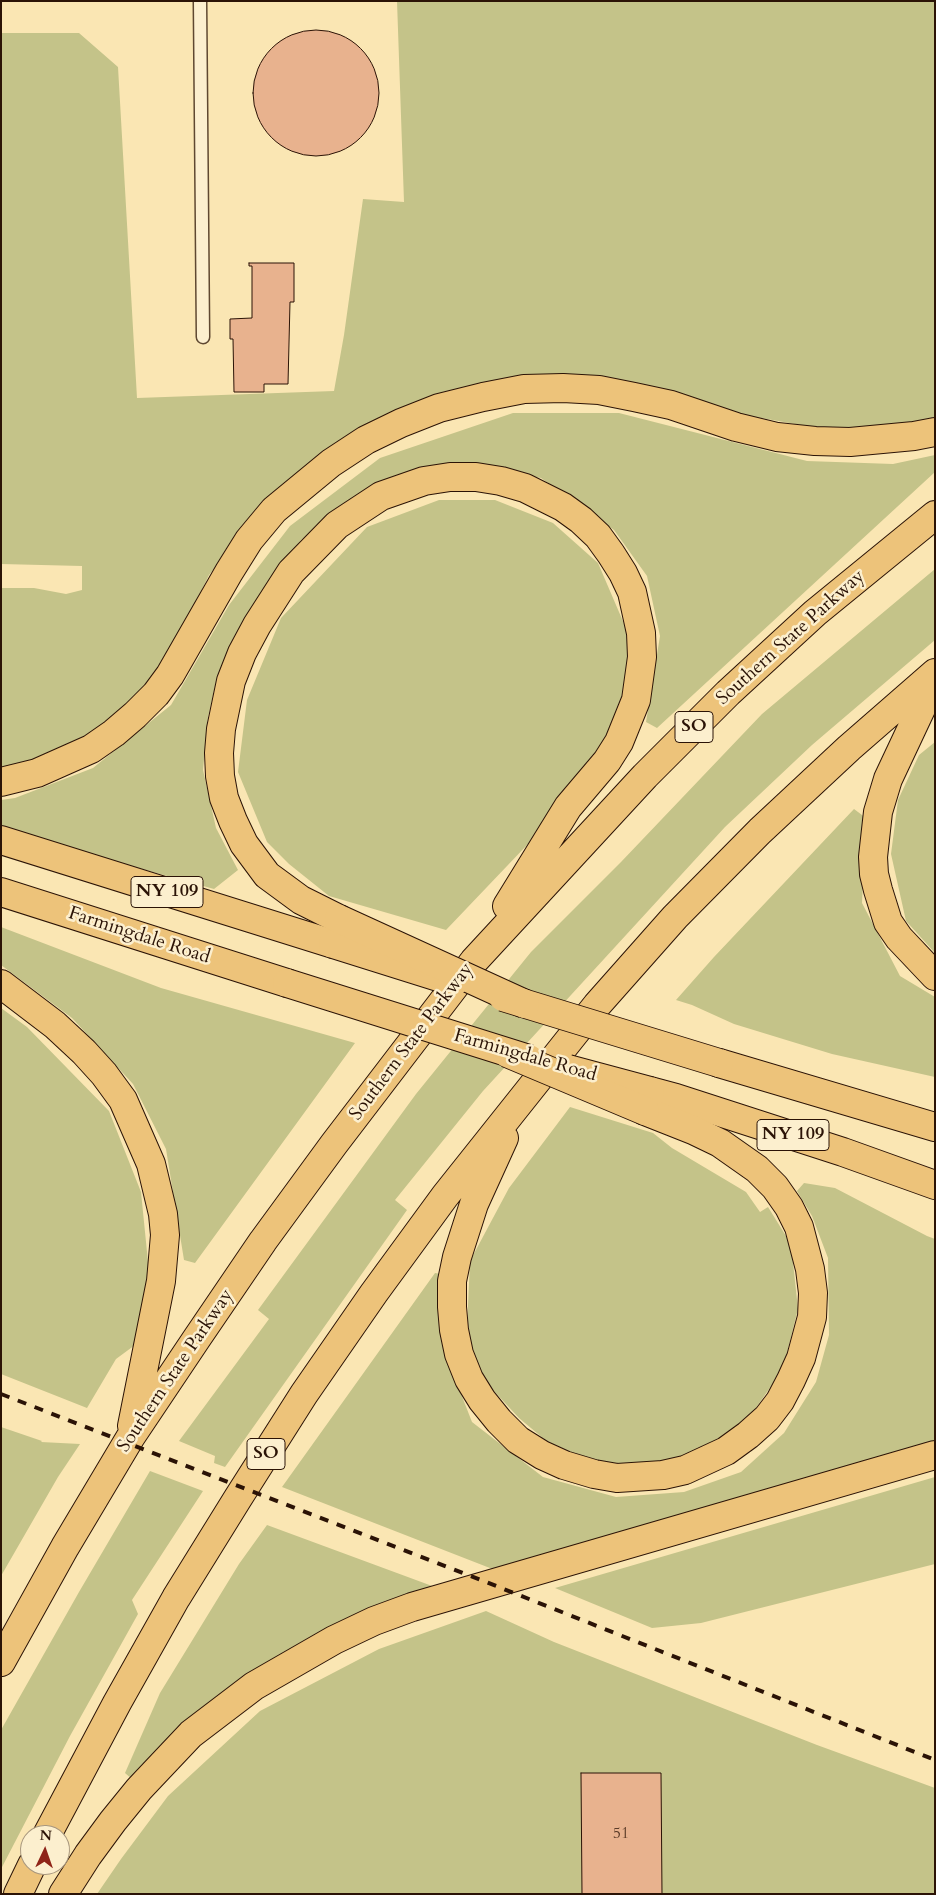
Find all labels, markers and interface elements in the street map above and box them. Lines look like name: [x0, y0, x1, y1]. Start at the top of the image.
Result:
street label: Southern State Parkway: [712, 565, 870, 711]
road number: SO: [675, 712, 713, 742]
road number: NY 109: [131, 876, 203, 908]
street label: Farmingdale Road: [65, 902, 213, 970]
street label: Southern State Parkway: [345, 959, 479, 1125]
street label: Farmingdale Road: [451, 1025, 599, 1087]
road number: NY 109: [757, 1120, 829, 1150]
street label: Southern State Parkway: [113, 1285, 239, 1457]
road number: SO: [247, 1438, 285, 1470]
house number: 51: [613, 1824, 629, 1844]
north arrow: [20, 1825, 70, 1875]
text: N: [39, 1826, 52, 1845]

